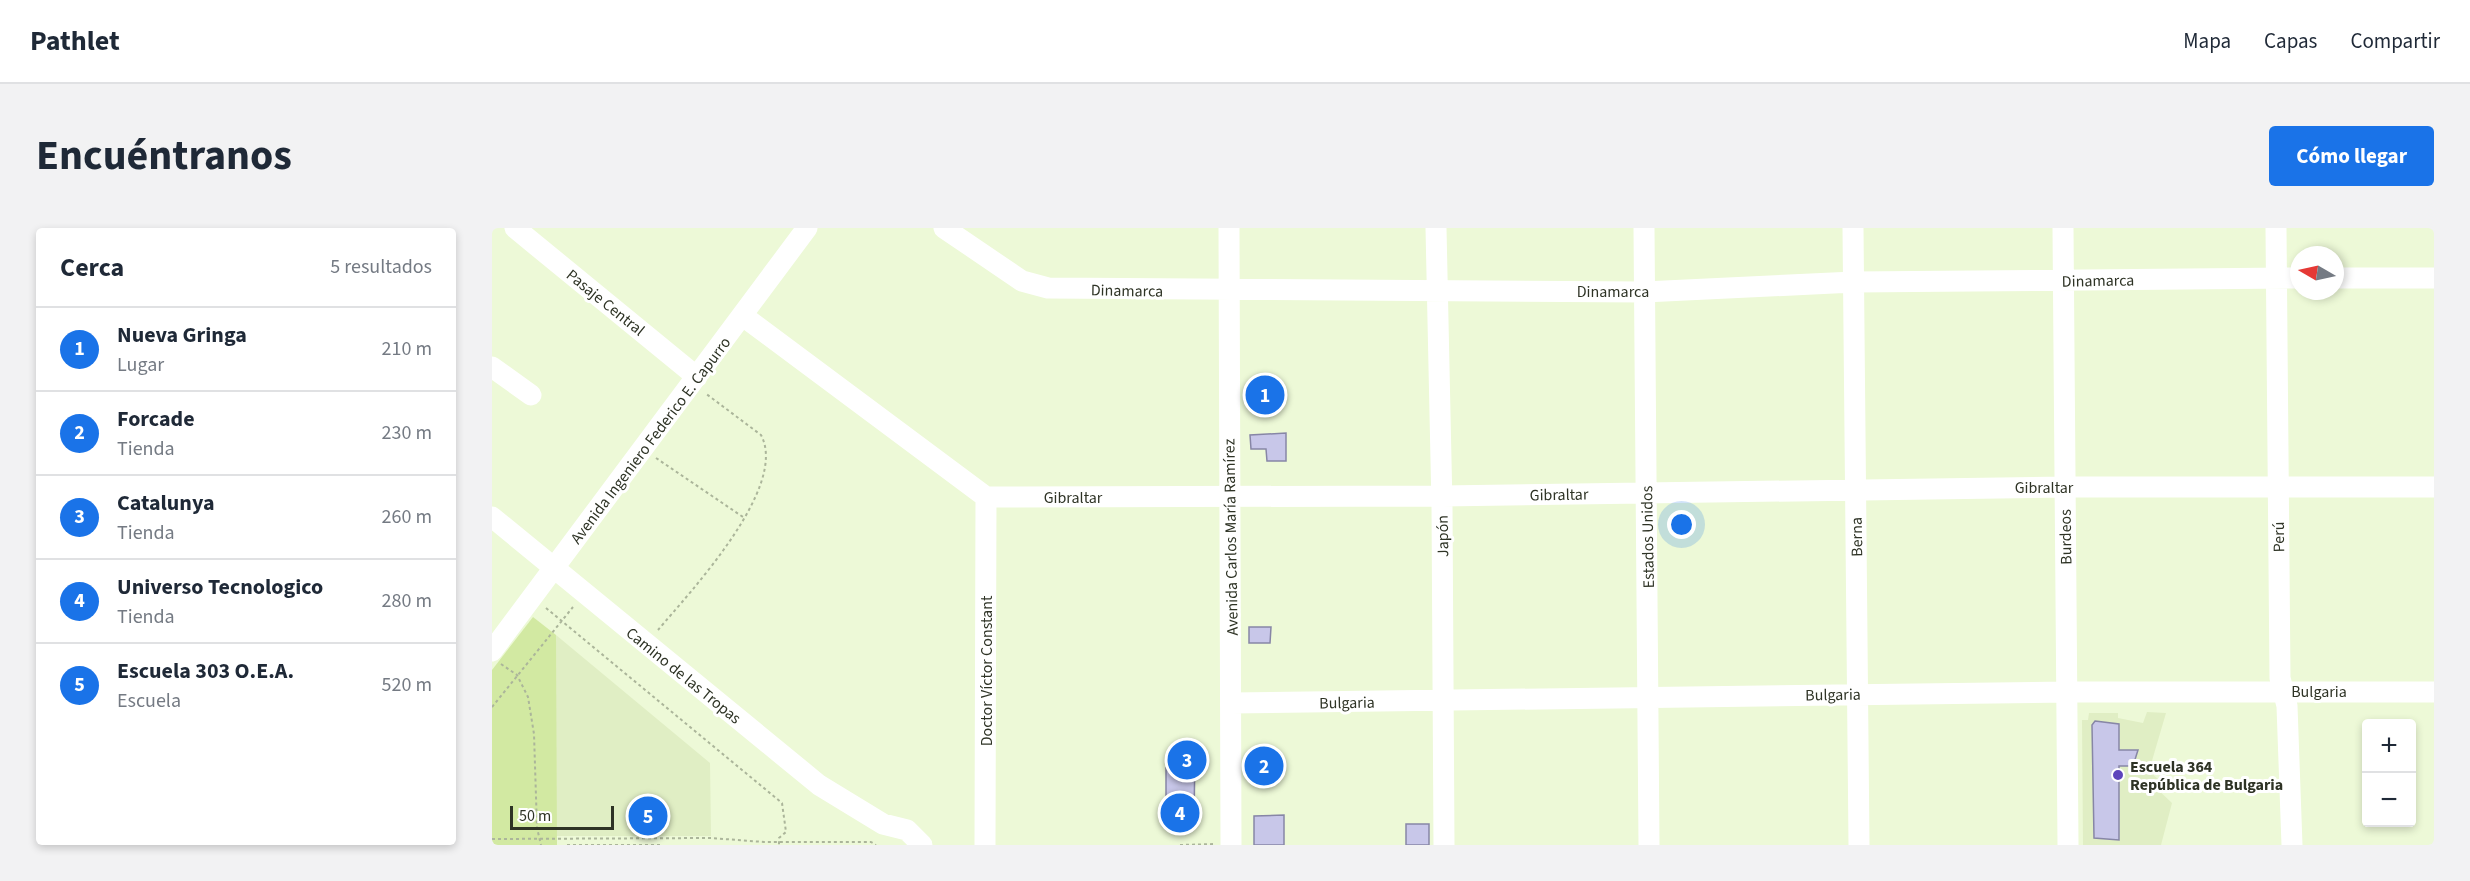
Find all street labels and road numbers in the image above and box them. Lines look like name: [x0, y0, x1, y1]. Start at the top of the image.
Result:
street label: Pasaje Central: [562, 264, 649, 341]
street label: Dinamarca: [2062, 269, 2134, 293]
street label: Dinamarca: [1091, 279, 1163, 303]
street label: Dinamarca: [1577, 281, 1649, 303]
street label: Avenida Ingeniero Federico E. Capurro: [566, 332, 736, 549]
street label: Avenida Carlos María Ramírez: [1218, 438, 1244, 636]
street label: Gibraltar: [2015, 477, 2074, 499]
street label: Gibraltar: [1529, 483, 1589, 507]
street label: Estados Unidos: [1636, 485, 1660, 588]
street label: Gibraltar: [1044, 487, 1103, 509]
street label: Burdeos: [2055, 509, 2077, 565]
street label: Japón: [1432, 515, 1454, 557]
street label: Berna: [1846, 517, 1868, 557]
street label: Perú: [2268, 521, 2290, 553]
street label: Doctor Víctor Constant: [976, 595, 998, 746]
street label: Camino de las Tropas: [621, 622, 746, 729]
street label: Bulgaria: [2291, 681, 2347, 703]
street label: Bulgaria: [1805, 684, 1861, 706]
street label: Bulgaria: [1319, 692, 1375, 714]

